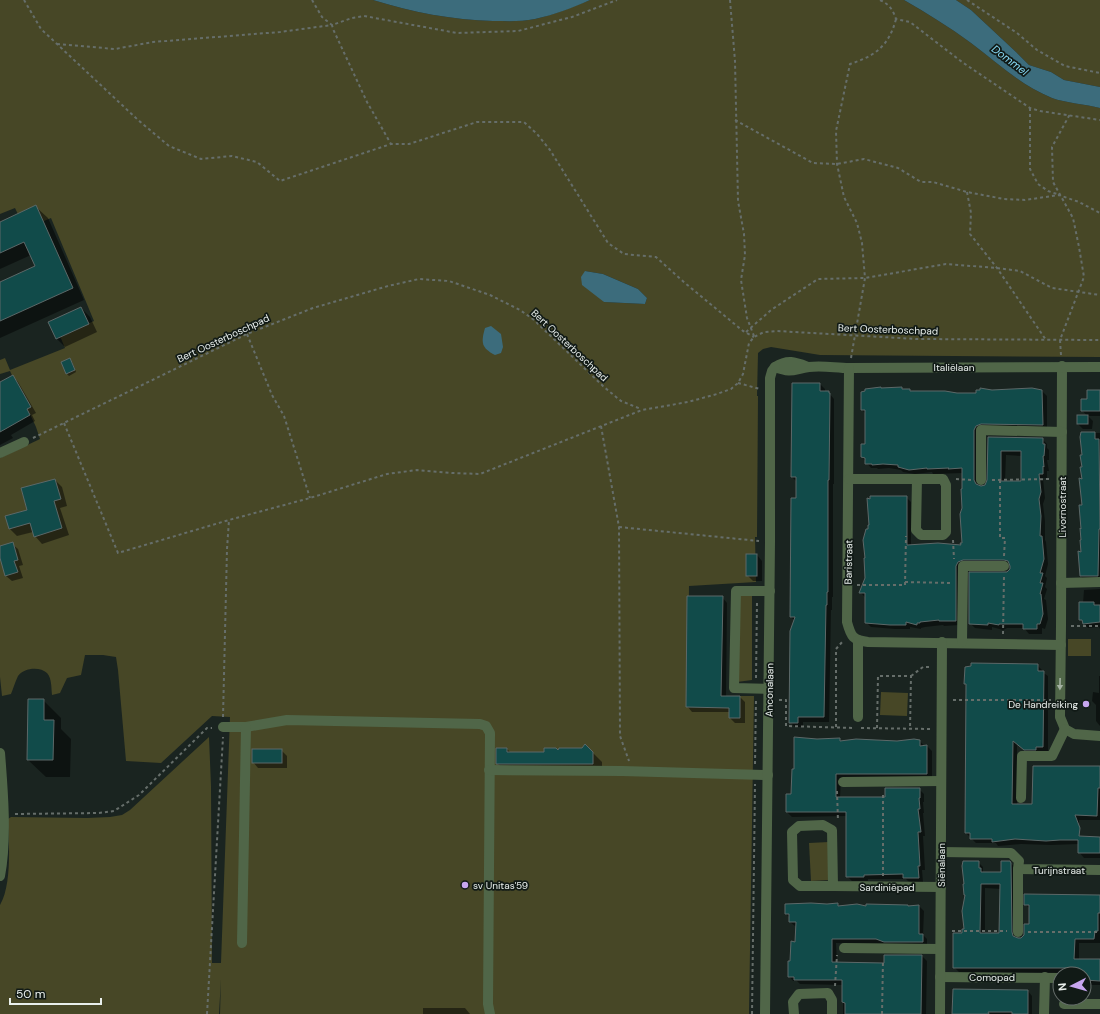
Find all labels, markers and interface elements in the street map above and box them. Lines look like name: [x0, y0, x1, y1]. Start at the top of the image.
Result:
water label: Dommel: [989, 42, 1032, 79]
street label: Bert Oosterboschpad: [529, 306, 611, 384]
street label: Bert Oosterboschpad: [175, 311, 271, 366]
street label: Bert Oosterboschpad: [838, 321, 938, 338]
street label: Italiëlaan: [934, 361, 975, 374]
street label: Livornostraat: [1056, 476, 1069, 538]
street label: Baristraat: [842, 539, 855, 584]
street label: Anconalaan: [763, 663, 776, 717]
one-way arrow: [1057, 678, 1063, 691]
place label: De Handreiking: [1008, 698, 1078, 711]
marker: De Handreiking: [1081, 699, 1091, 709]
street label: Siënalaan: [935, 843, 948, 887]
street label: Turijnstraat: [1033, 864, 1085, 877]
place label: sv Unitas'59: [473, 879, 528, 892]
marker: sv Unitas'59: [460, 880, 470, 890]
street label: Sardiniëpad: [859, 881, 915, 894]
north arrow: [1052, 966, 1092, 1006]
street label: Comopad: [969, 971, 1015, 984]
scale bar: [10, 980, 101, 1006]
text: N: [1055, 982, 1069, 992]
text: 50 m: [16, 986, 45, 1002]

